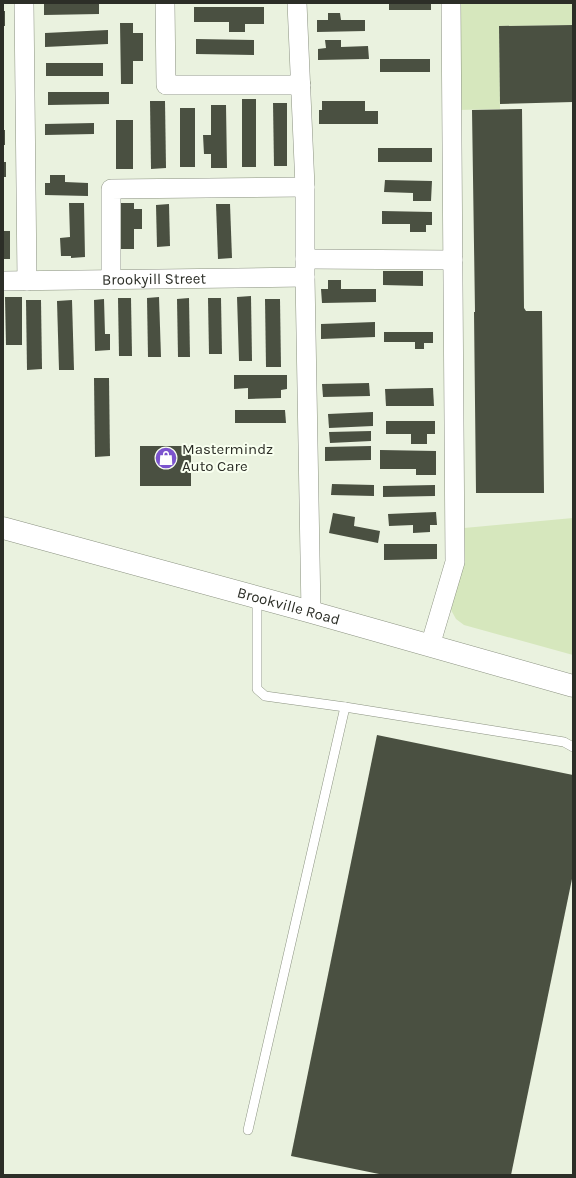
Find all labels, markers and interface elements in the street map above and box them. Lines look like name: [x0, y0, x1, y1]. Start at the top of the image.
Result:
street label: Brookyill Street: [102, 269, 206, 289]
place label: Mastermindz Auto Care: [182, 440, 273, 475]
shop icon: Mastermindz Auto Care: [153, 445, 179, 471]
street label: Brookville Road: [235, 583, 342, 629]

